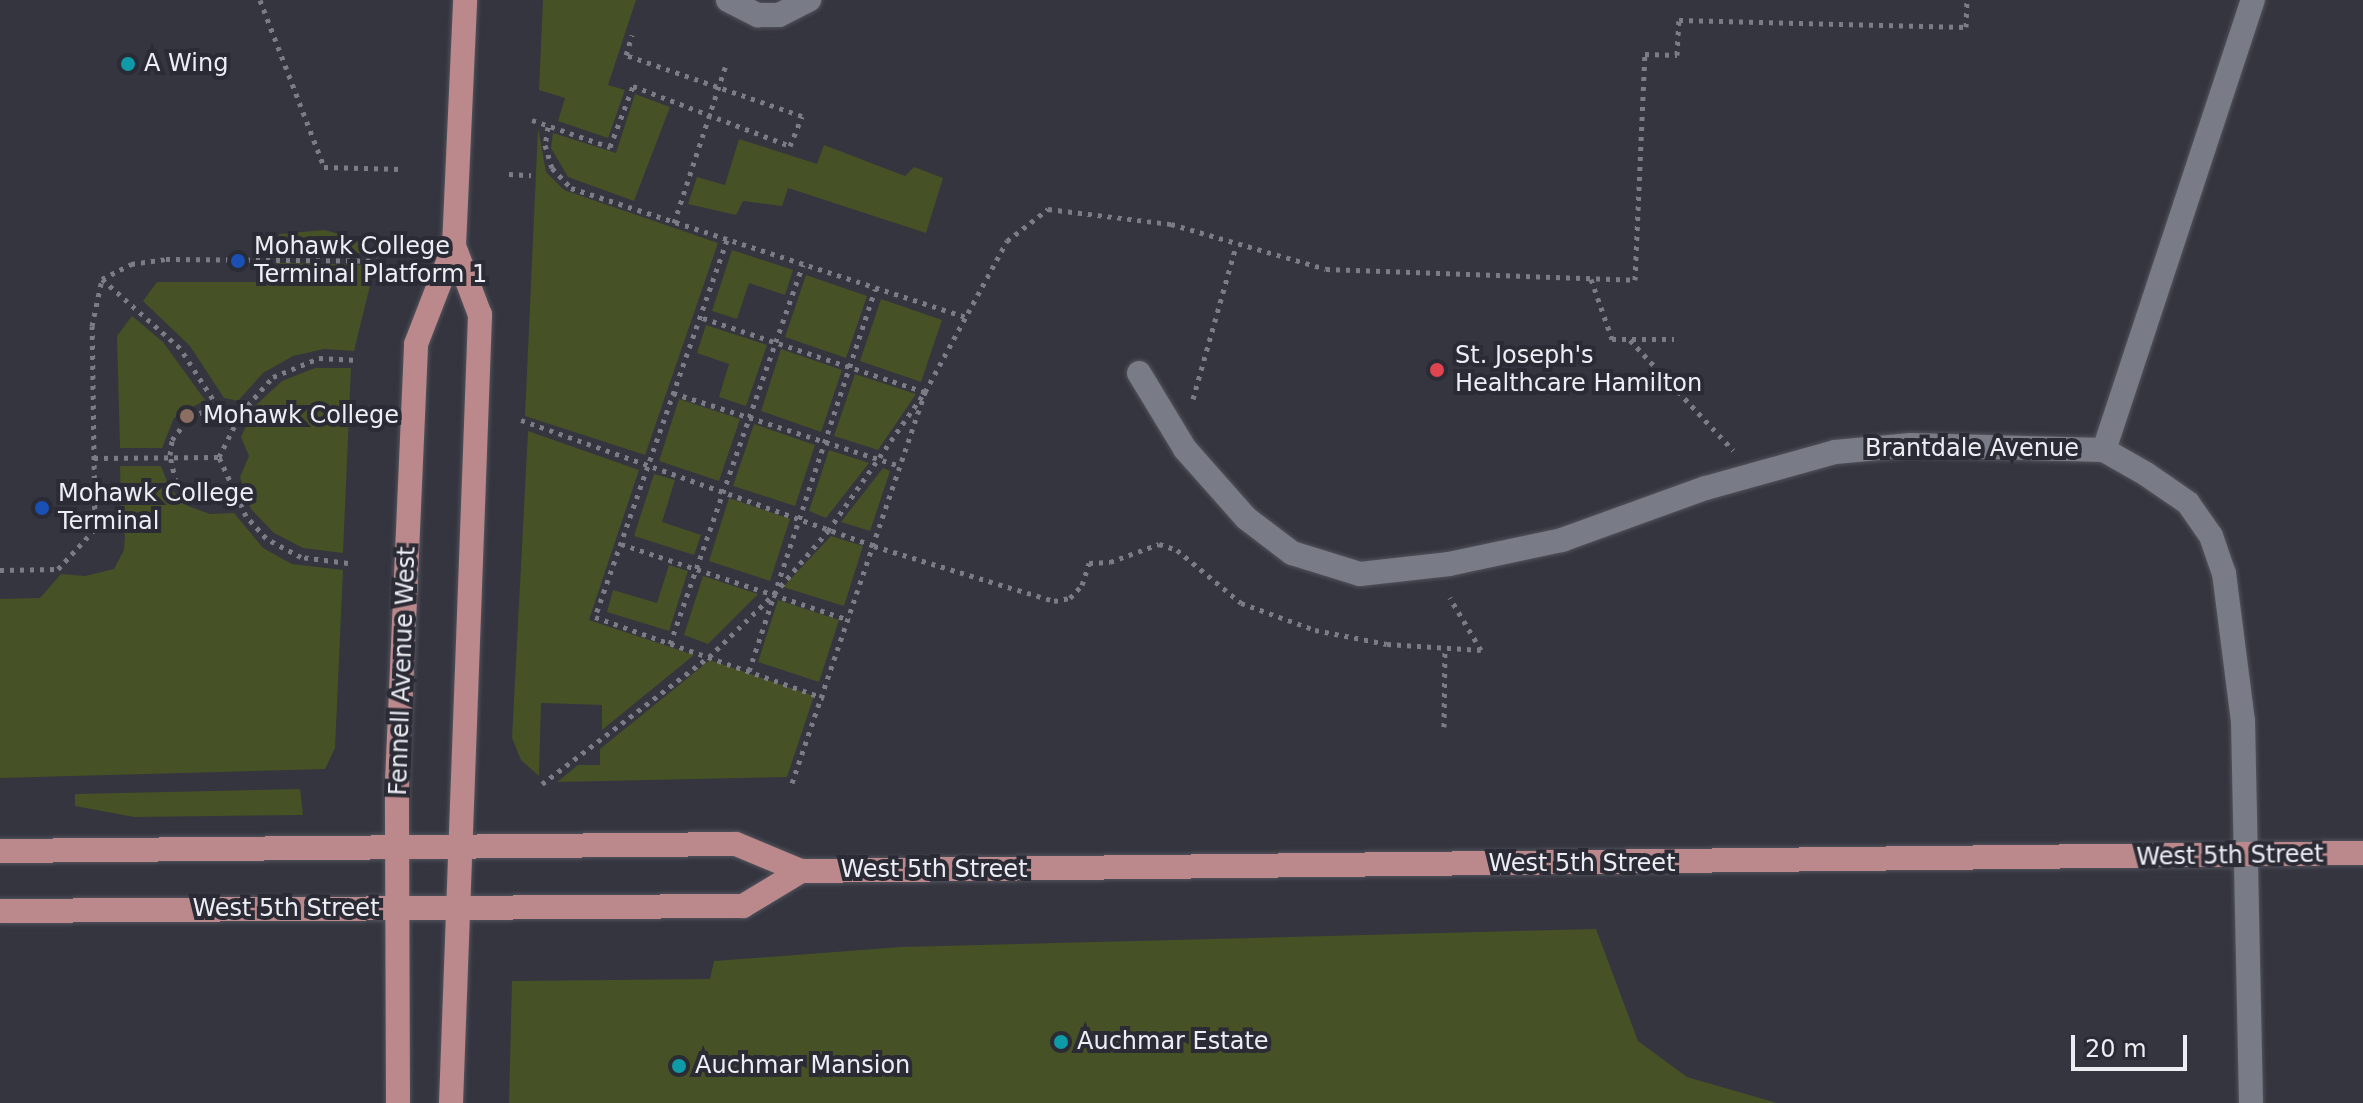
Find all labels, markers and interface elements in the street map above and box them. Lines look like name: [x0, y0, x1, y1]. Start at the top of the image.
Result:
place label: A Wing: [144, 50, 228, 78]
marker: A Wing: [119, 55, 137, 73]
place label: Mohawk College Terminal Platform 1: [254, 233, 487, 289]
marker: Mohawk College Terminal Platform 1: [229, 252, 247, 270]
place label: St. Joseph's Healthcare Hamilton: [1455, 342, 1702, 398]
marker: St. Joseph's Healthcare Hamilton: [1426, 359, 1448, 381]
place label: Mohawk College: [203, 402, 399, 430]
marker: Mohawk College: [178, 407, 196, 425]
street label: Brantdale Avenue: [1865, 435, 2079, 463]
place label: Mohawk College Terminal: [58, 480, 254, 536]
marker: Mohawk College Terminal: [33, 499, 51, 517]
street label: Fennell Avenue West: [384, 546, 422, 796]
street label: West 5th Street: [2136, 840, 2324, 872]
street label: West 5th Street: [1488, 850, 1676, 878]
street label: West 5th Street: [840, 856, 1028, 884]
street label: West 5th Street: [192, 895, 380, 923]
scale bar: [2075, 1019, 2191, 1069]
place label: Auchmar Estate: [1077, 1028, 1269, 1056]
marker: Auchmar Estate: [1052, 1033, 1070, 1051]
text: 20 m: [2085, 1035, 2147, 1063]
place label: Auchmar Mansion: [695, 1052, 910, 1080]
marker: Auchmar Mansion: [670, 1057, 688, 1075]

